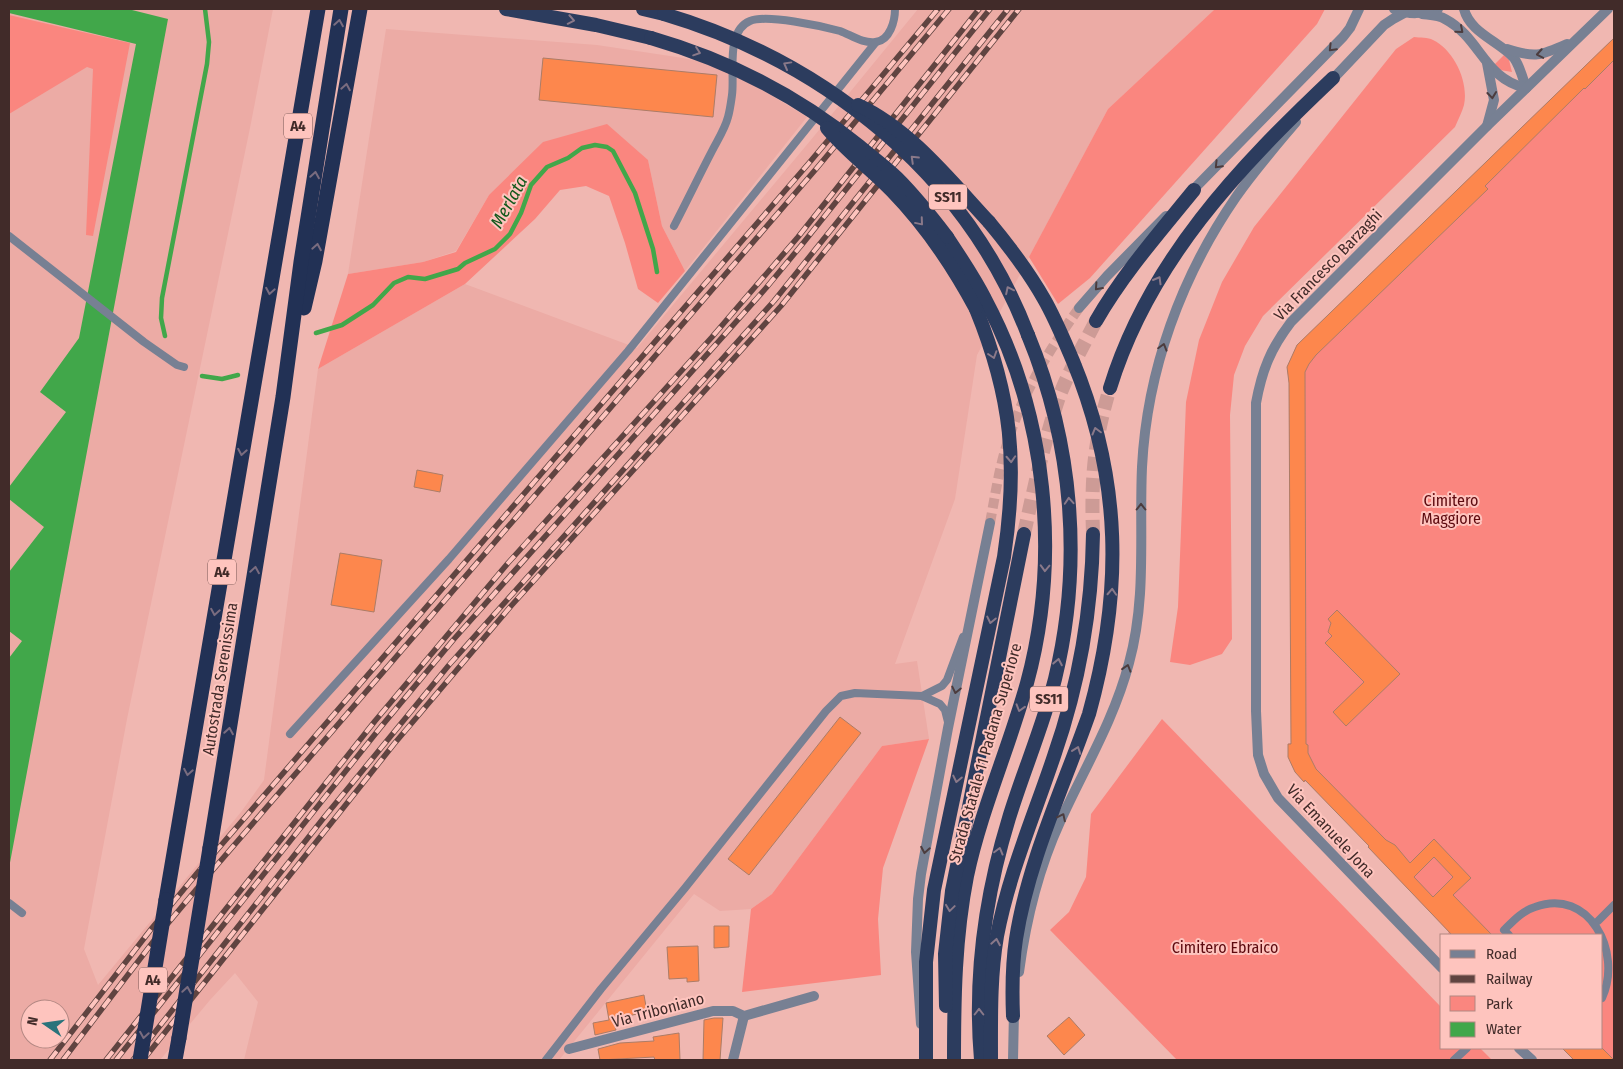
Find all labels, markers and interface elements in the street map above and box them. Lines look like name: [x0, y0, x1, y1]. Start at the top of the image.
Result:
one-way arrow: [566, 15, 575, 25]
one-way arrow: [333, 19, 344, 27]
one-way arrow: [1455, 25, 1464, 34]
one-way arrow: [1329, 43, 1338, 52]
one-way arrow: [692, 47, 701, 57]
one-way arrow: [1535, 49, 1544, 59]
one-way arrow: [783, 62, 792, 72]
one-way arrow: [340, 83, 350, 91]
one-way arrow: [1486, 91, 1497, 99]
road number: A4: [284, 114, 312, 138]
one-way arrow: [911, 156, 920, 165]
one-way arrow: [1215, 159, 1224, 168]
one-way arrow: [309, 171, 319, 180]
water label: Merlata: [486, 172, 532, 232]
road number: SS11: [929, 184, 967, 210]
street label: Via Francesco Barzaghi: [1270, 205, 1386, 325]
one-way arrow: [915, 216, 923, 225]
one-way arrow: [312, 242, 322, 251]
one-way arrow: [1152, 276, 1162, 285]
one-way arrow: [1094, 281, 1103, 290]
one-way arrow: [1005, 286, 1015, 295]
one-way arrow: [265, 287, 275, 296]
one-way arrow: [1158, 343, 1168, 351]
one-way arrow: [988, 350, 998, 358]
one-way arrow: [1092, 427, 1102, 435]
one-way arrow: [238, 447, 248, 456]
one-way arrow: [1006, 456, 1016, 463]
park label: Cimitero Maggiore: [1421, 491, 1481, 528]
one-way arrow: [1063, 497, 1074, 505]
one-way arrow: [1136, 503, 1146, 510]
road number: A4: [208, 560, 236, 584]
one-way arrow: [1039, 564, 1050, 572]
one-way arrow: [249, 566, 260, 574]
one-way arrow: [1106, 587, 1117, 595]
street label: Autostrada Serenissima: [199, 601, 241, 757]
one-way arrow: [211, 607, 221, 616]
one-way arrow: [986, 615, 997, 624]
street label: Strada Statale 11 Padana Superiore: [945, 641, 1025, 865]
one-way arrow: [1052, 658, 1063, 667]
one-way arrow: [1122, 664, 1132, 673]
one-way arrow: [951, 686, 961, 695]
road number: SS11: [1030, 686, 1068, 712]
one-way arrow: [1015, 703, 1025, 712]
one-way arrow: [224, 726, 234, 735]
one-way arrow: [1071, 746, 1081, 754]
one-way arrow: [184, 768, 194, 776]
one-way arrow: [953, 774, 963, 783]
street label: Via Emanuele Jona: [1283, 780, 1379, 882]
one-way arrow: [1056, 813, 1066, 822]
one-way arrow: [920, 845, 930, 854]
one-way arrow: [994, 847, 1004, 855]
one-way arrow: [945, 904, 956, 912]
legend: [1440, 934, 1603, 1049]
one-way arrow: [991, 937, 1001, 946]
park label: Cimitero Ebraico: [1172, 938, 1278, 957]
text: Road: [1486, 945, 1517, 963]
road number: A4: [139, 968, 167, 992]
text: Railway: [1486, 970, 1533, 988]
one-way arrow: [181, 986, 191, 995]
street label: Via Triboniano: [610, 989, 706, 1031]
text: Park: [1486, 995, 1513, 1013]
north arrow: [20, 999, 70, 1049]
one-way arrow: [974, 1007, 984, 1015]
text: N: [24, 1015, 42, 1027]
text: Water: [1486, 1020, 1522, 1038]
one-way arrow: [140, 1031, 150, 1039]

